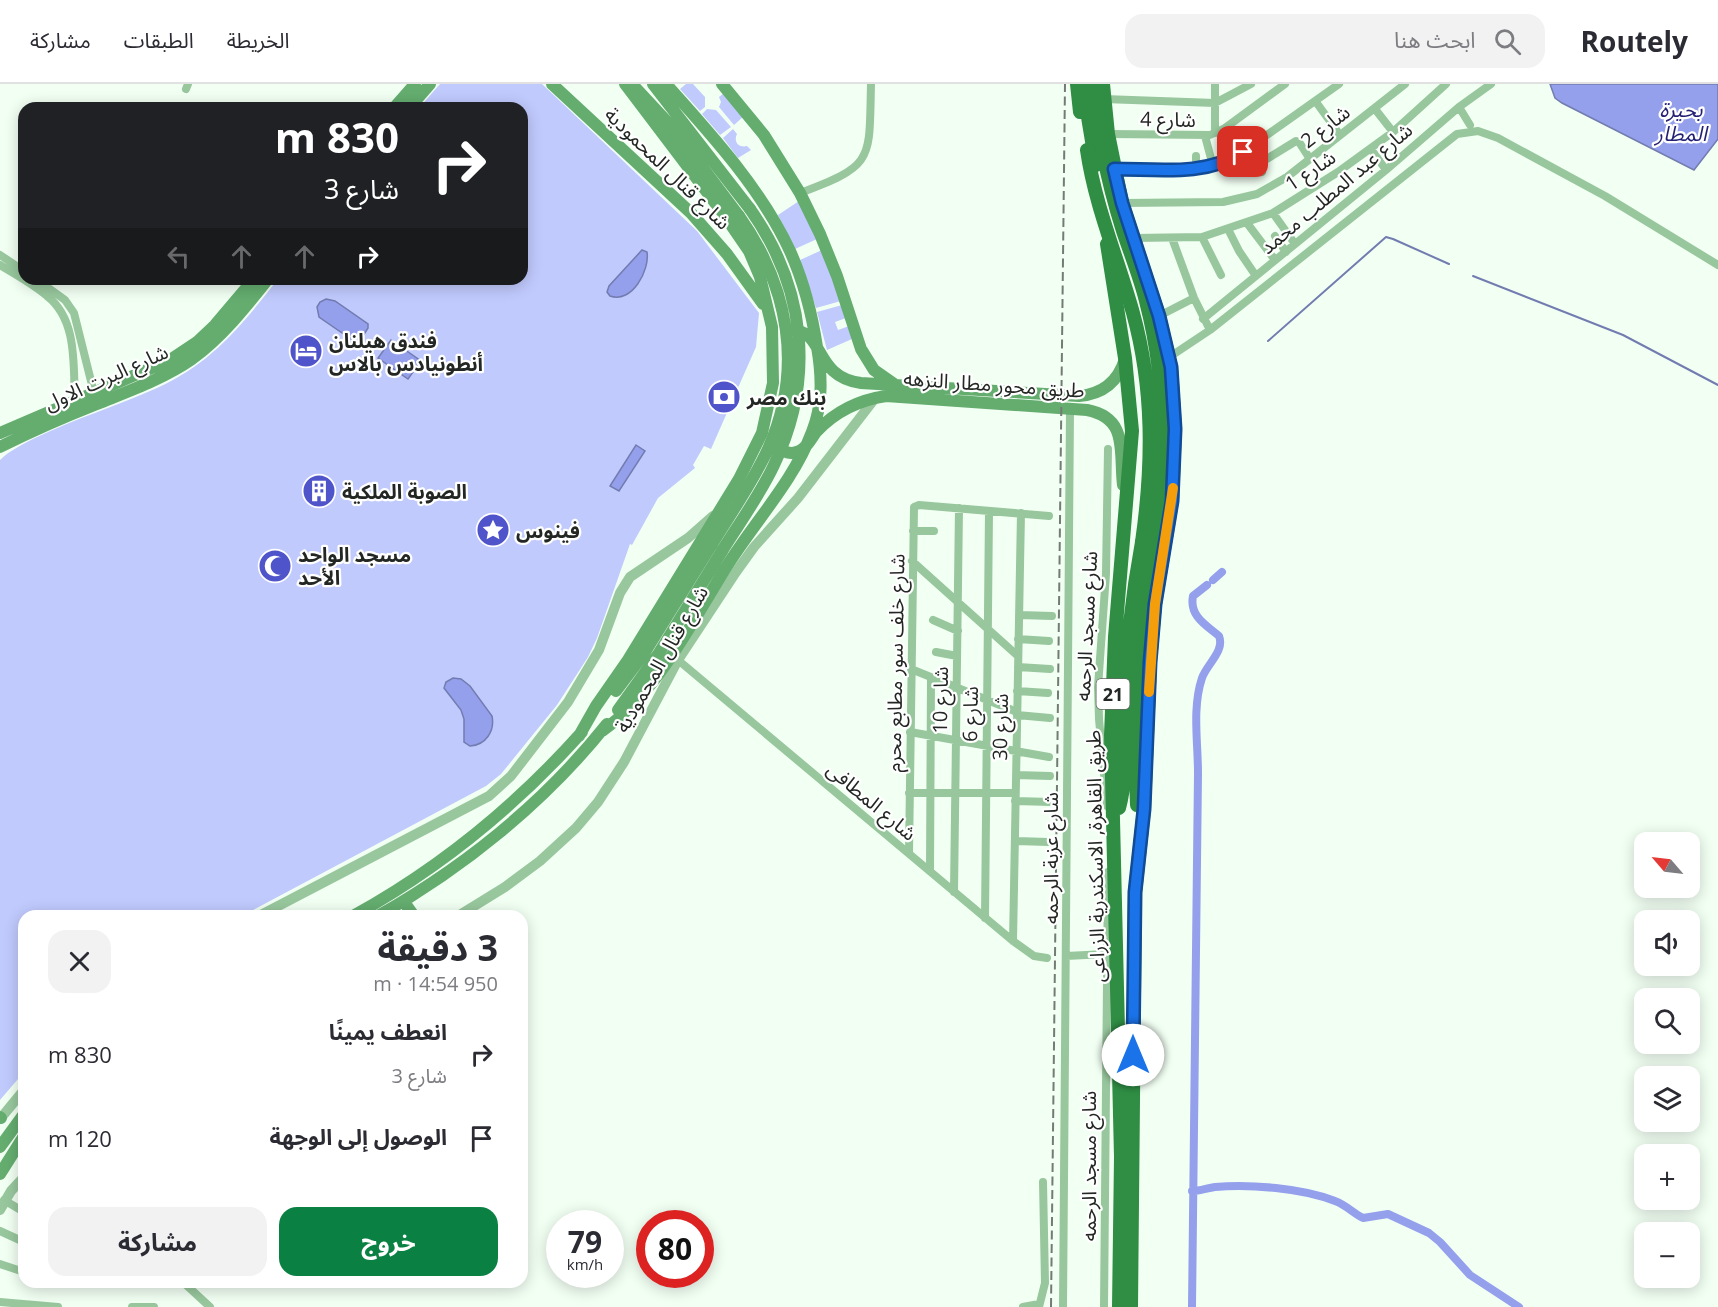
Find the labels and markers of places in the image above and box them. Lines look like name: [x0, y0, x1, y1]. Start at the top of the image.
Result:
pin: [1217, 126, 1268, 177]
place label: فندق هيلنان أنطونيادس بالاس: [329, 327, 483, 377]
hotel icon: فندق هيلنان أنطونيادس بالاس: [288, 333, 324, 369]
bank icon: بنك مصر: [706, 379, 742, 415]
place label: بنك مصر: [746, 384, 826, 411]
building icon: الصوبة الملكية: [301, 473, 337, 509]
place label: الصوبة الملكية: [342, 478, 467, 505]
place icon: فينوس: [475, 512, 511, 548]
place label: فينوس: [516, 517, 580, 544]
place label: مسجد الواحد الأحد: [298, 541, 411, 591]
mosque icon: مسجد الواحد الأحد: [257, 548, 293, 584]

